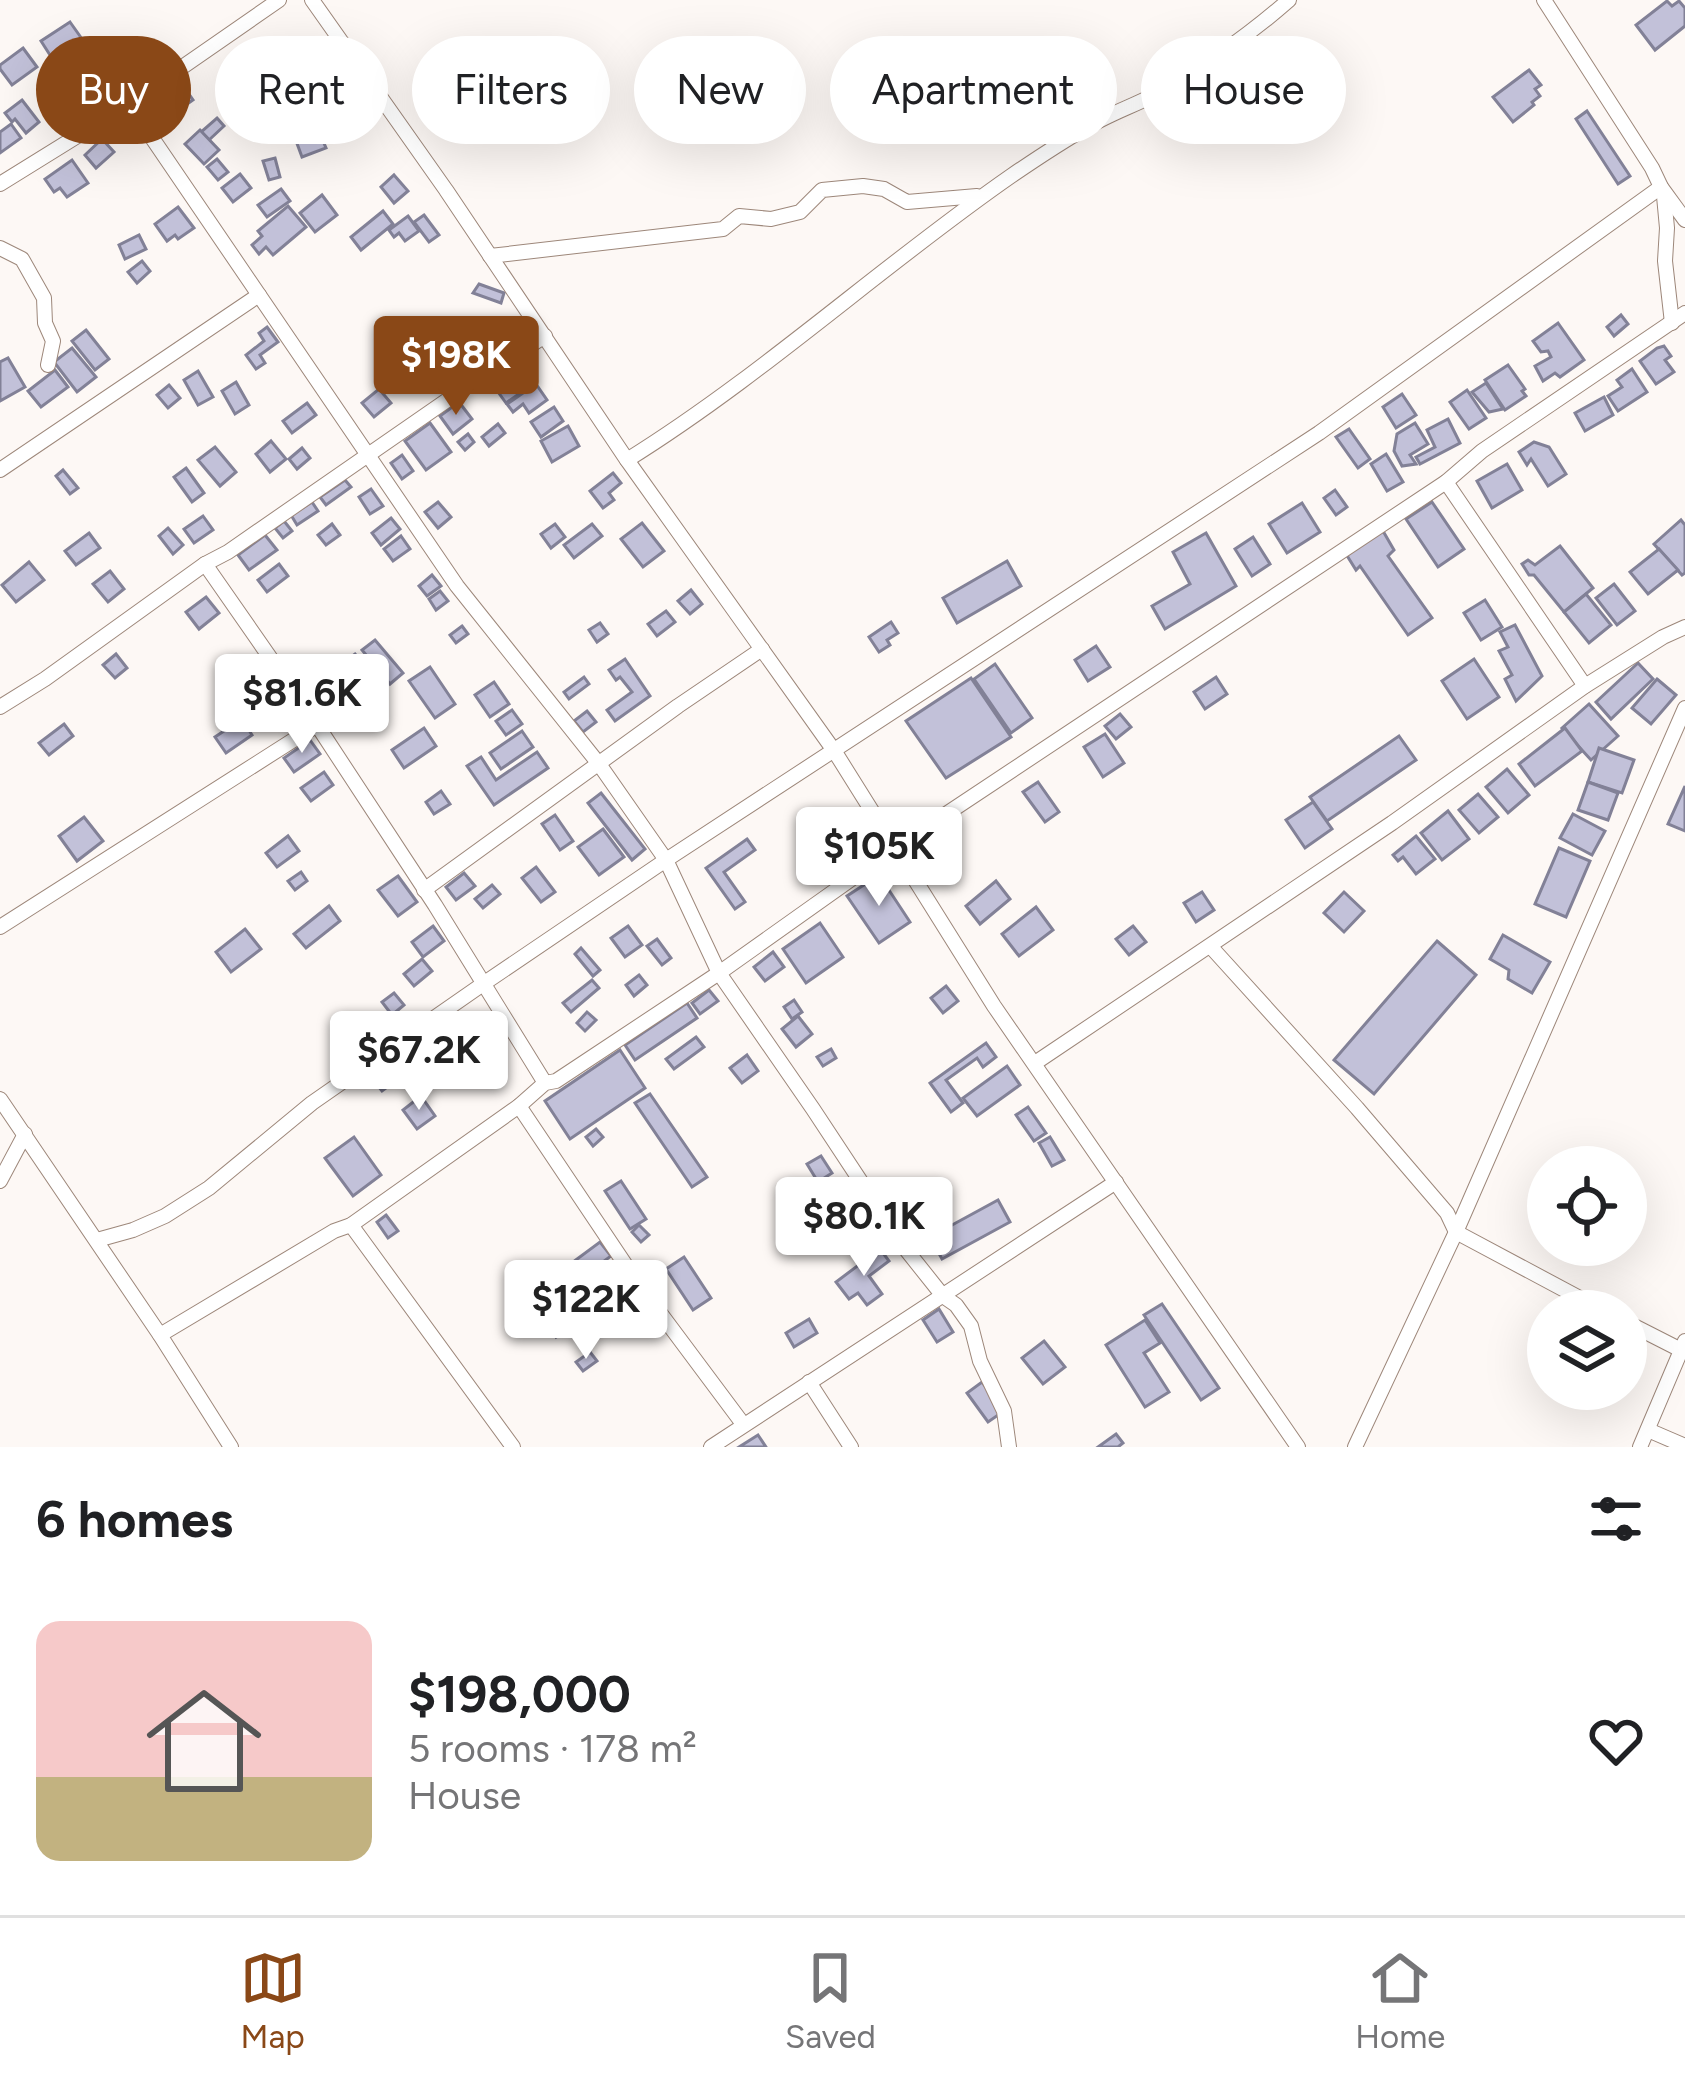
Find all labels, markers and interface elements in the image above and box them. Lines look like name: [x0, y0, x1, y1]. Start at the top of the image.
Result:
chip: Buy: [36, 36, 191, 144]
chip: Rent: [215, 36, 388, 144]
chip: Filters: [412, 36, 610, 144]
chip: New: [634, 36, 806, 144]
chip: Apartment: [830, 36, 1117, 144]
chip: House: [1141, 36, 1346, 144]
pin: $198K: [372, 316, 540, 418]
text: $198K: [401, 331, 511, 378]
pin: $81.6K: [204, 654, 400, 756]
text: $81.6K: [242, 669, 362, 716]
pin: $105K: [795, 807, 963, 909]
text: $105K: [823, 822, 935, 869]
pin: $67.2K: [321, 1011, 517, 1113]
text: $67.2K: [357, 1026, 481, 1073]
map controls: [1527, 1146, 1647, 1410]
button: locate: [1527, 1146, 1647, 1266]
pin: $80.1K: [766, 1177, 962, 1279]
text: $80.1K: [803, 1192, 925, 1239]
pin: $122K: [502, 1260, 670, 1362]
text: $122K: [531, 1275, 641, 1322]
button: layers: [1527, 1290, 1647, 1410]
icon: filters: [1583, 1486, 1649, 1552]
text: 6 homes: [36, 1489, 233, 1550]
text: $198,000: [408, 1664, 631, 1725]
icon: home: [132, 1669, 276, 1813]
icon: heart: [1583, 1708, 1649, 1774]
text: 5 rooms · 178 m²: [408, 1725, 697, 1772]
text: House: [408, 1772, 521, 1819]
tab: Map: [240, 1945, 306, 2056]
tab: Saved: [785, 1945, 876, 2056]
tab: Home: [1355, 1945, 1445, 2056]

